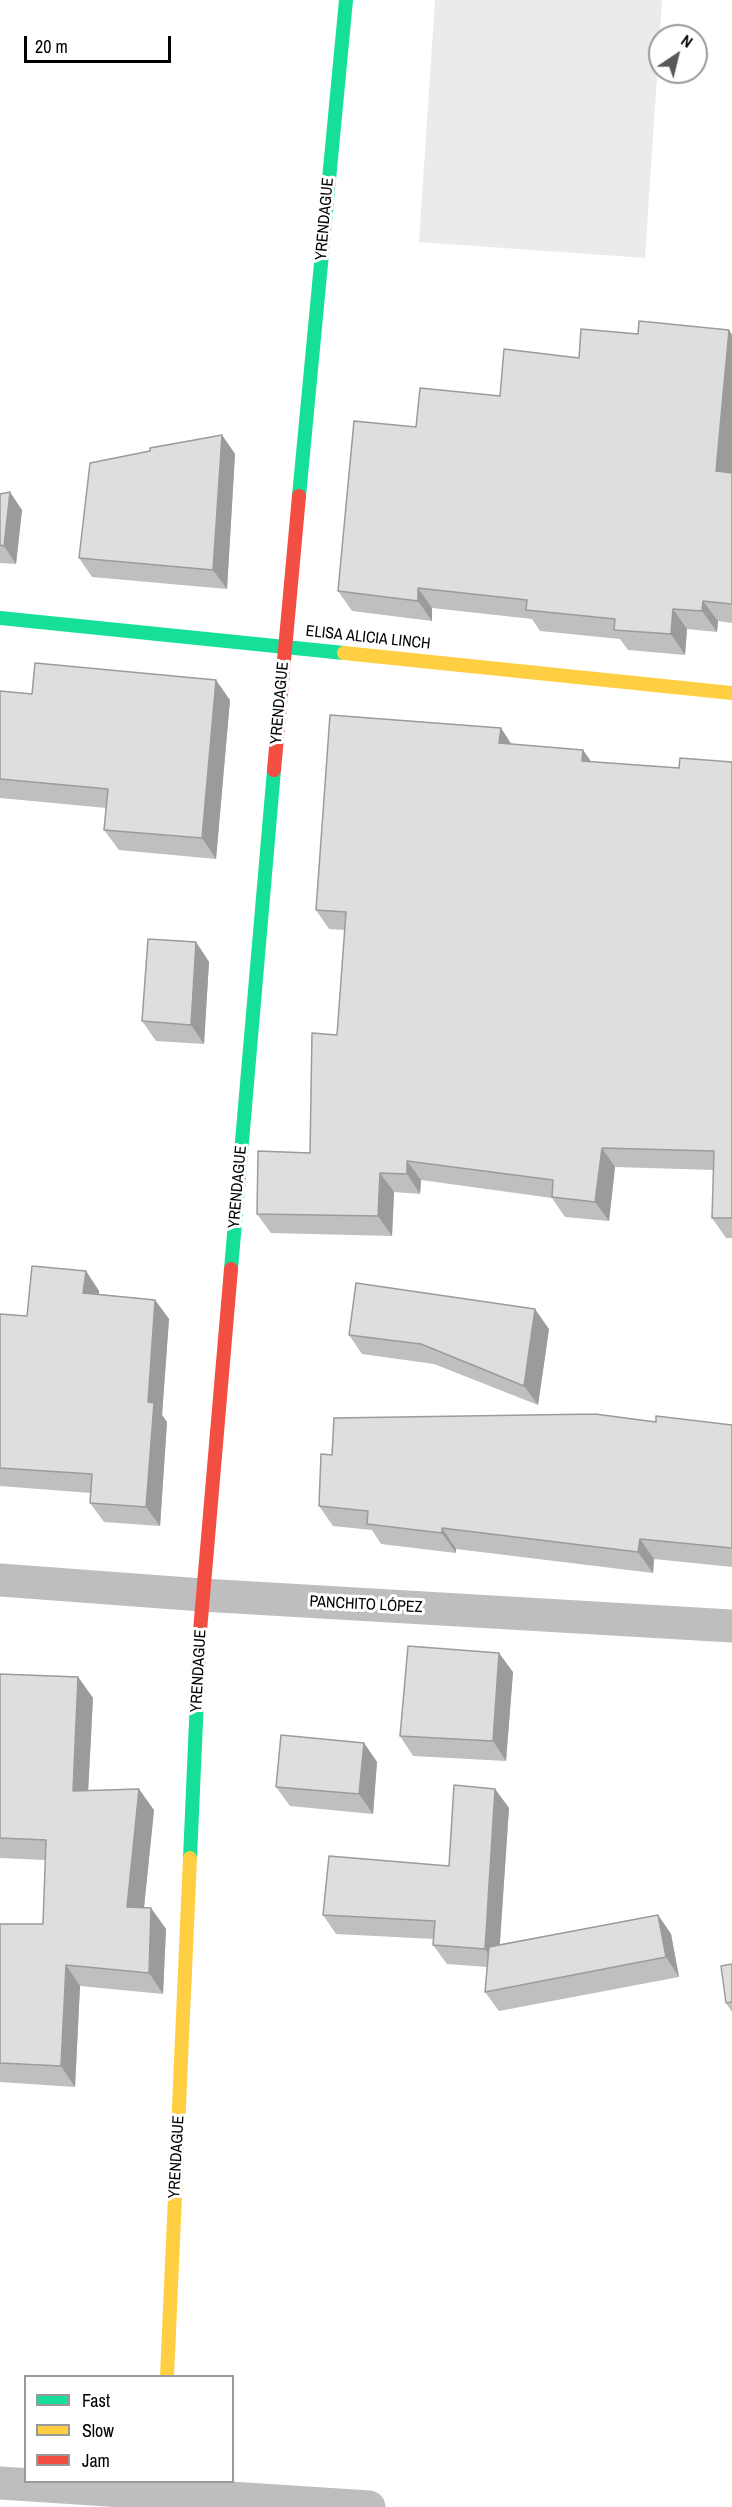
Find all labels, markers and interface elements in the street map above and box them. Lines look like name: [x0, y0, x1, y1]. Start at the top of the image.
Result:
scale bar: [27, 24, 174, 62]
north arrow: [648, 24, 708, 84]
text: N: [677, 29, 697, 53]
text: 20 m: [35, 34, 68, 59]
street label: YRENDAGUE: [312, 177, 338, 261]
street label: ELISA ALICIA LINCH: [305, 622, 431, 654]
street label: YRENDAGUE: [267, 661, 293, 745]
street label: YRENDAGUE: [225, 1145, 251, 1229]
street label: PANCHITO LÓPEZ: [309, 1592, 423, 1618]
street label: YRENDAGUE: [187, 1629, 211, 1713]
street label: YRENDAGUE: [165, 2115, 189, 2199]
legend: [24, 2375, 234, 2483]
text: Fast: [82, 2388, 110, 2413]
text: Slow: [82, 2418, 114, 2443]
text: Jam: [82, 2448, 110, 2473]

